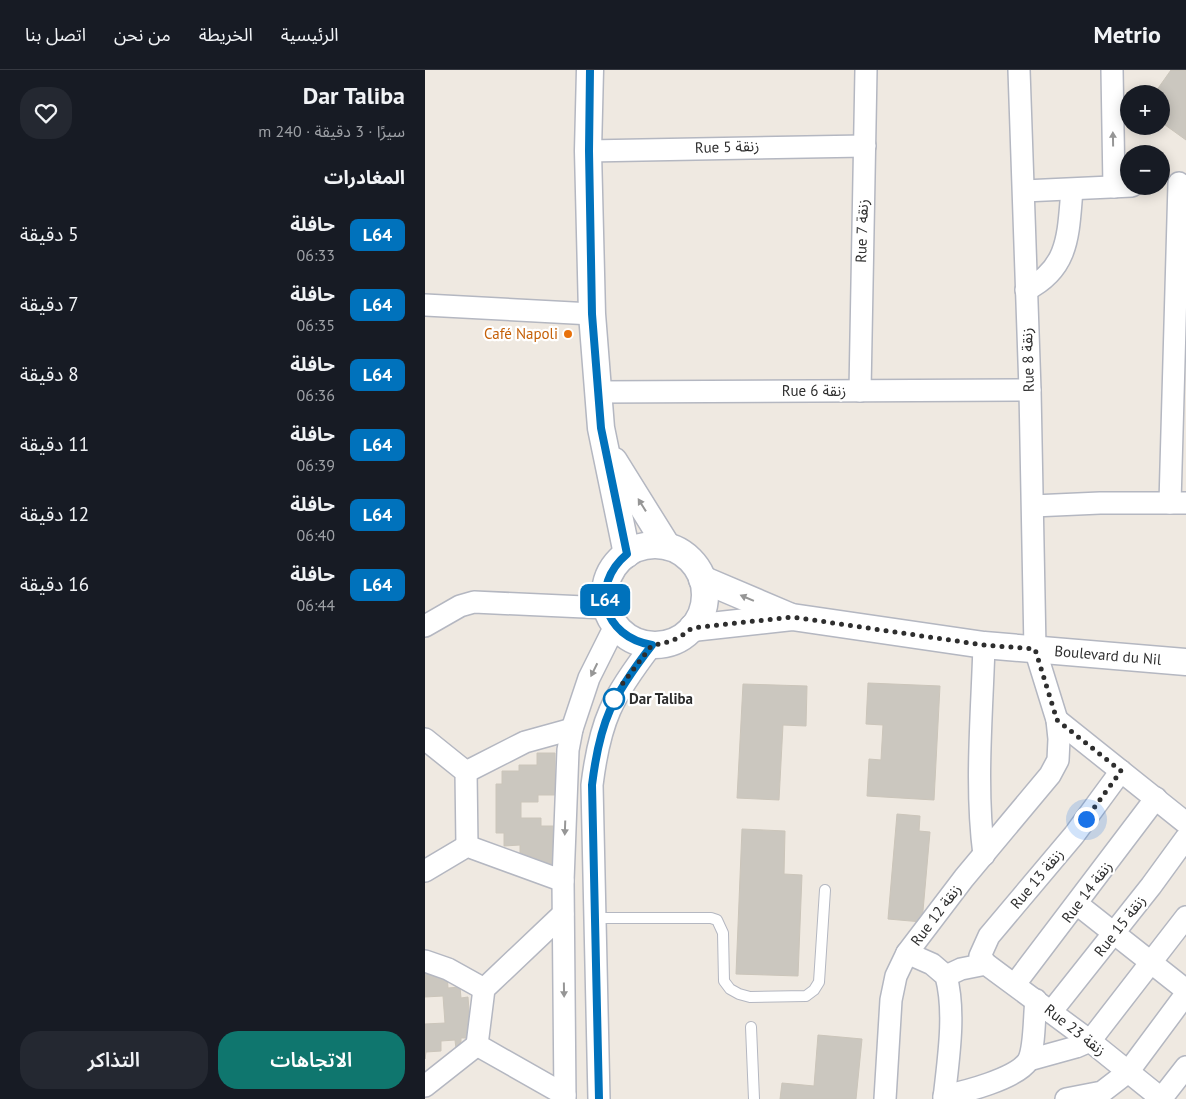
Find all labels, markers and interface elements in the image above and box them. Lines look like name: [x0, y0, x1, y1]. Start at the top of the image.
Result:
text: Metrio: [1093, 19, 1161, 50]
text: اتصل بنا: [25, 23, 86, 46]
text: من نحن: [114, 23, 171, 46]
text: الخريطة: [199, 23, 253, 46]
text: الرئيسية: [281, 23, 339, 46]
text: Dar Taliba: [303, 80, 405, 111]
map controls: [1120, 85, 1170, 195]
button: +: [1120, 85, 1170, 135]
button: heart: [20, 87, 72, 139]
text: سيرًا · 3 دقيقة · 240 m: [258, 121, 405, 141]
one-way arrow: [1109, 130, 1117, 146]
street label: Rue 5 زنقة: [694, 136, 760, 157]
button: −: [1120, 145, 1170, 195]
text: المغادرات: [324, 165, 405, 189]
street label: Rue 7 زنقة: [851, 199, 872, 263]
text: حافلة: [290, 212, 335, 236]
text: 5 دقيقة: [20, 222, 79, 246]
text: L64: [363, 223, 392, 246]
text: 06:33: [297, 245, 335, 265]
text: حافلة: [290, 282, 335, 306]
text: 7 دقيقة: [20, 292, 79, 316]
text: L64: [363, 293, 392, 316]
text: 06:35: [297, 315, 335, 335]
place label: Café Napoli: [484, 324, 558, 343]
street label: Rue 8 زنقة: [1017, 327, 1038, 393]
marker: Café Napoli: [562, 328, 574, 340]
text: حافلة: [290, 352, 335, 376]
text: 8 دقيقة: [20, 362, 79, 386]
text: L64: [363, 363, 392, 386]
street label: Rue 6 زنقة: [782, 381, 846, 400]
text: 06:36: [297, 385, 335, 405]
text: حافلة: [290, 422, 335, 446]
text: 11 دقيقة: [20, 432, 89, 456]
text: L64: [363, 433, 392, 456]
text: 06:39: [297, 455, 335, 475]
text: حافلة: [290, 492, 335, 516]
one-way arrow: [637, 498, 646, 511]
text: 12 دقيقة: [20, 502, 89, 526]
text: L64: [363, 503, 392, 526]
text: 06:40: [297, 525, 335, 545]
text: حافلة: [290, 562, 335, 586]
text: 16 دقيقة: [20, 572, 89, 596]
text: L64: [363, 573, 392, 596]
line badge: L64: [576, 584, 634, 616]
text: L64: [590, 588, 620, 611]
one-way arrow: [740, 593, 754, 601]
text: 06:44: [297, 595, 335, 615]
street label: Boulevard du Nil: [1054, 641, 1163, 669]
one-way arrow: [589, 662, 598, 677]
marker: Dar Taliba: [603, 688, 625, 710]
place label: Dar Taliba: [629, 689, 693, 708]
your location: [1074, 807, 1099, 832]
one-way arrow: [561, 820, 569, 836]
street label: Rue 13 زنقة: [1006, 845, 1067, 913]
street label: Rue 14 زنقة: [1057, 857, 1116, 926]
street label: Rue 12 زنقة: [906, 880, 965, 949]
street label: Rue 15 زنقة: [1090, 891, 1149, 960]
one-way arrow: [560, 982, 568, 998]
street label: Rue 23 زنقة: [1041, 1000, 1110, 1059]
button: التذاكر: [20, 1031, 208, 1089]
button: الاتجاهات: [218, 1031, 405, 1089]

